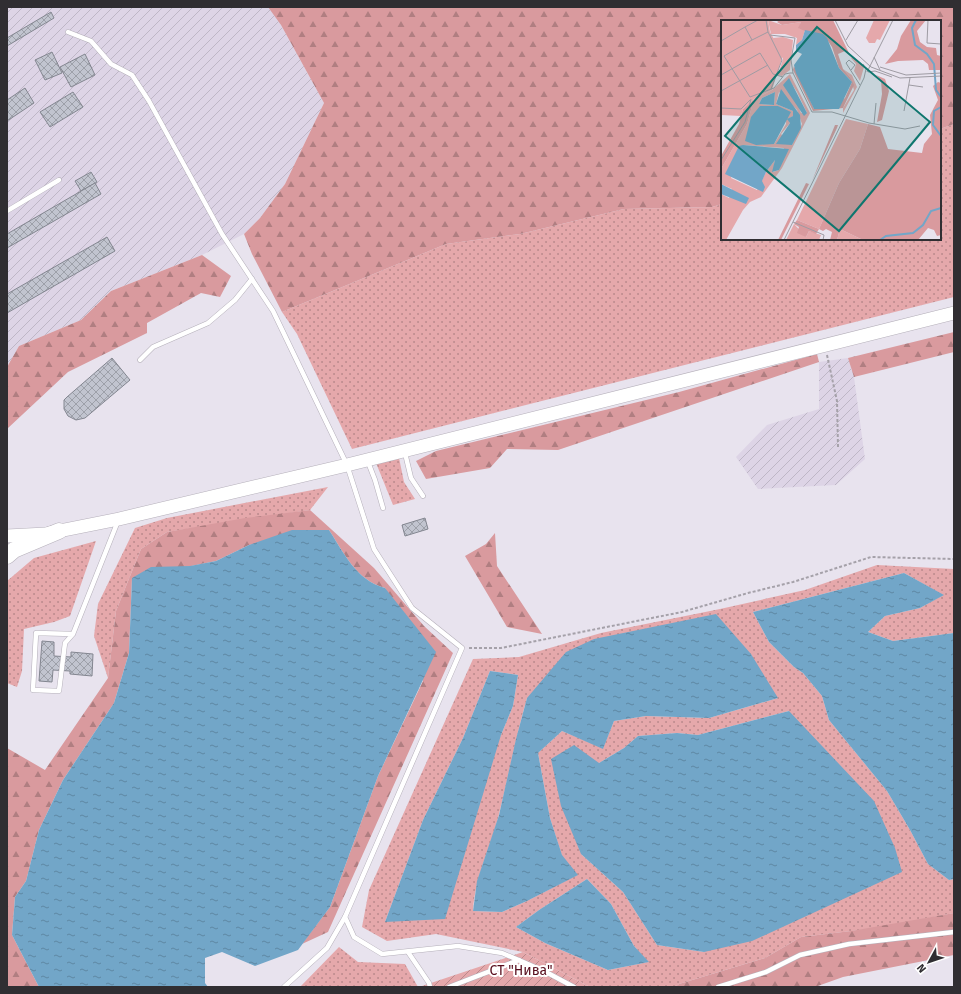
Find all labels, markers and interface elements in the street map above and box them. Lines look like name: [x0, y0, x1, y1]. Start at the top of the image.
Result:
inset map: [721, 20, 941, 240]
north arrow: [909, 942, 949, 982]
text: N: [914, 961, 929, 975]
park label: СТ "Нива": [490, 962, 552, 979]

